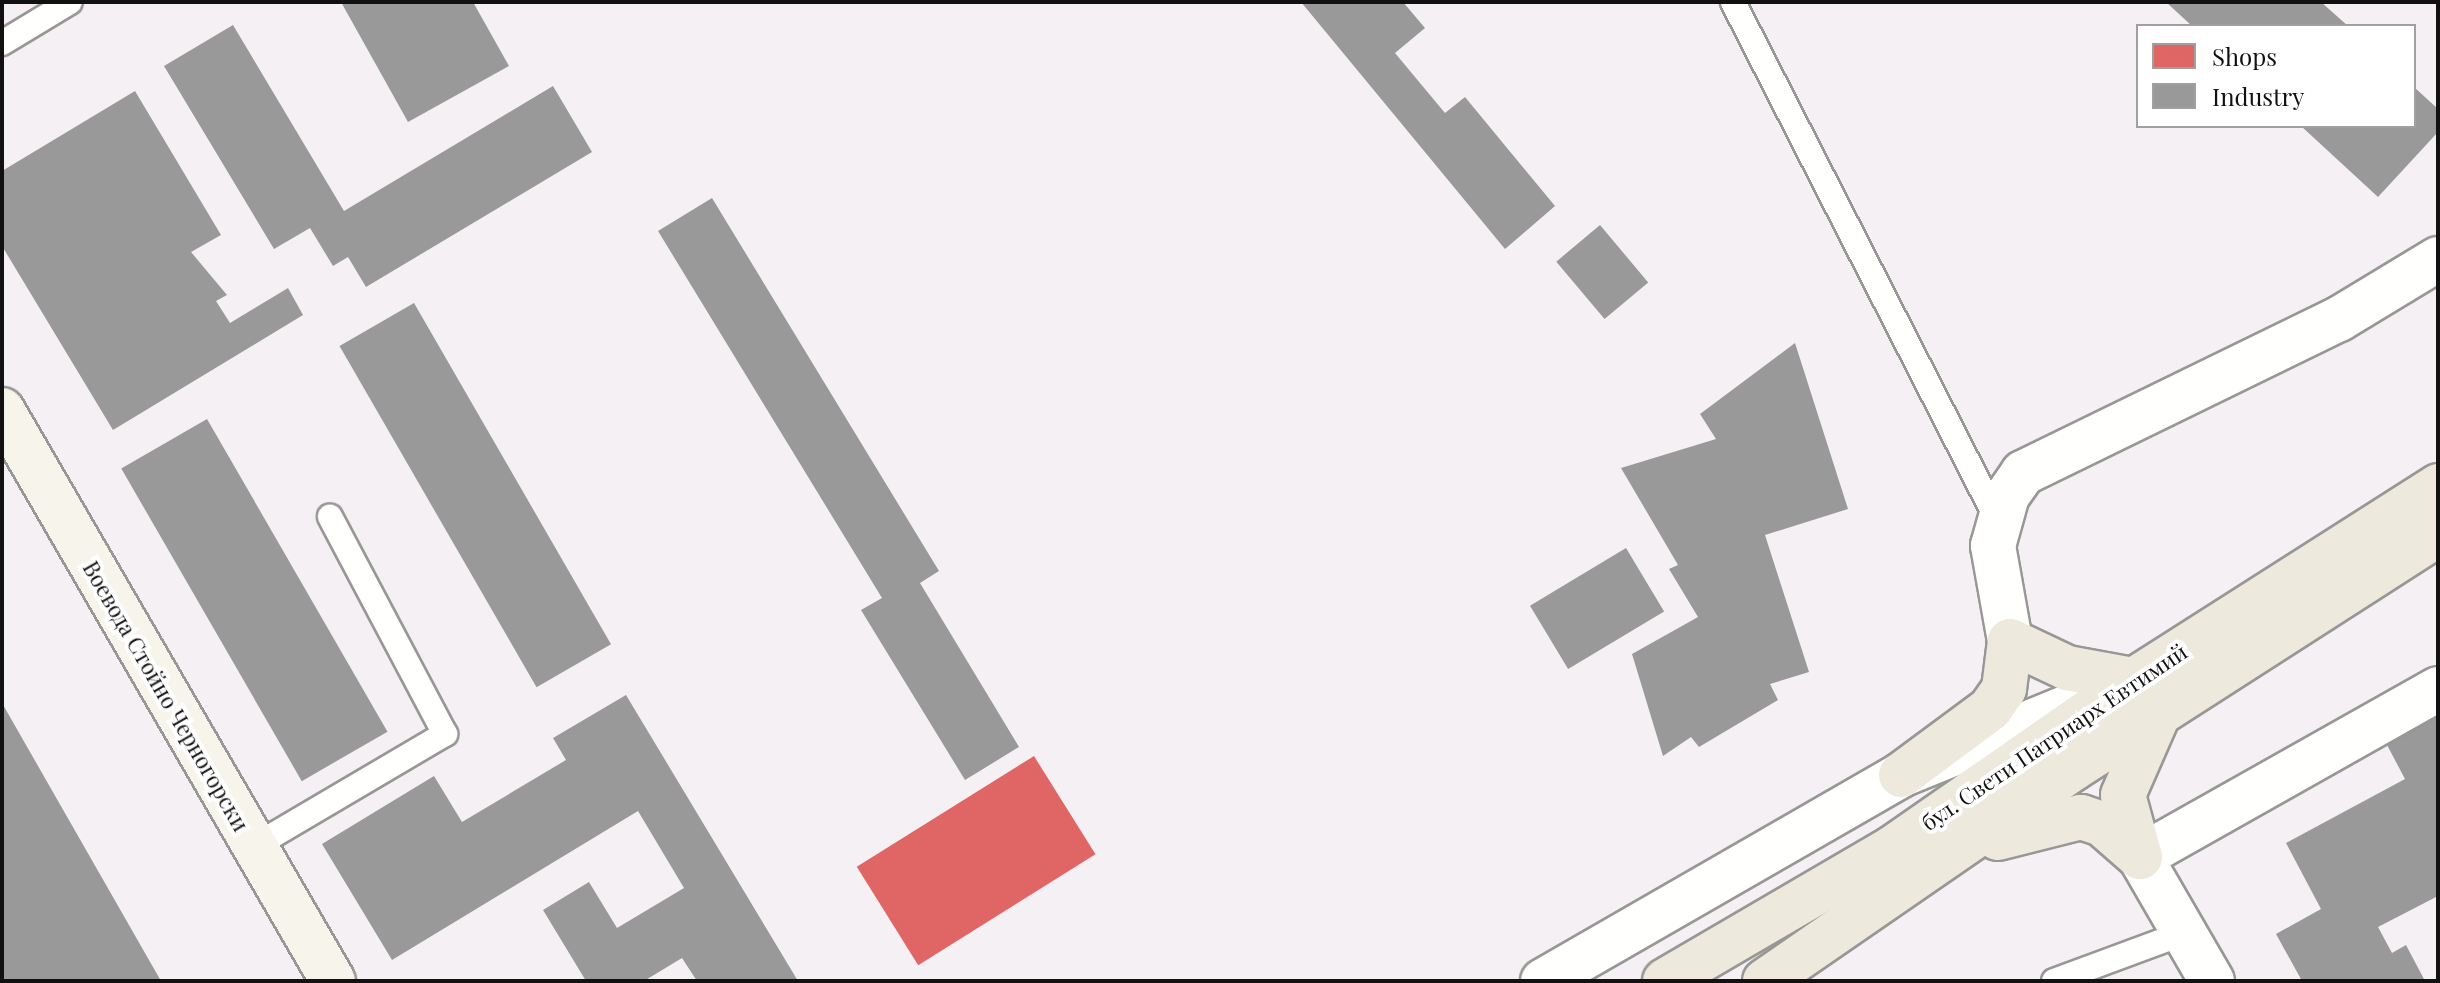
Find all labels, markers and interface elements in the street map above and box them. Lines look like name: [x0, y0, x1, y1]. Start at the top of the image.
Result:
legend: [2136, 24, 2416, 128]
text: Shops: [2212, 40, 2277, 72]
text: Industry: [2212, 80, 2304, 112]
street label: Воевода Стойно Черногорски: [78, 556, 254, 836]
street label: бул. Свети Патриарх Евтимий: [1916, 638, 2192, 836]

